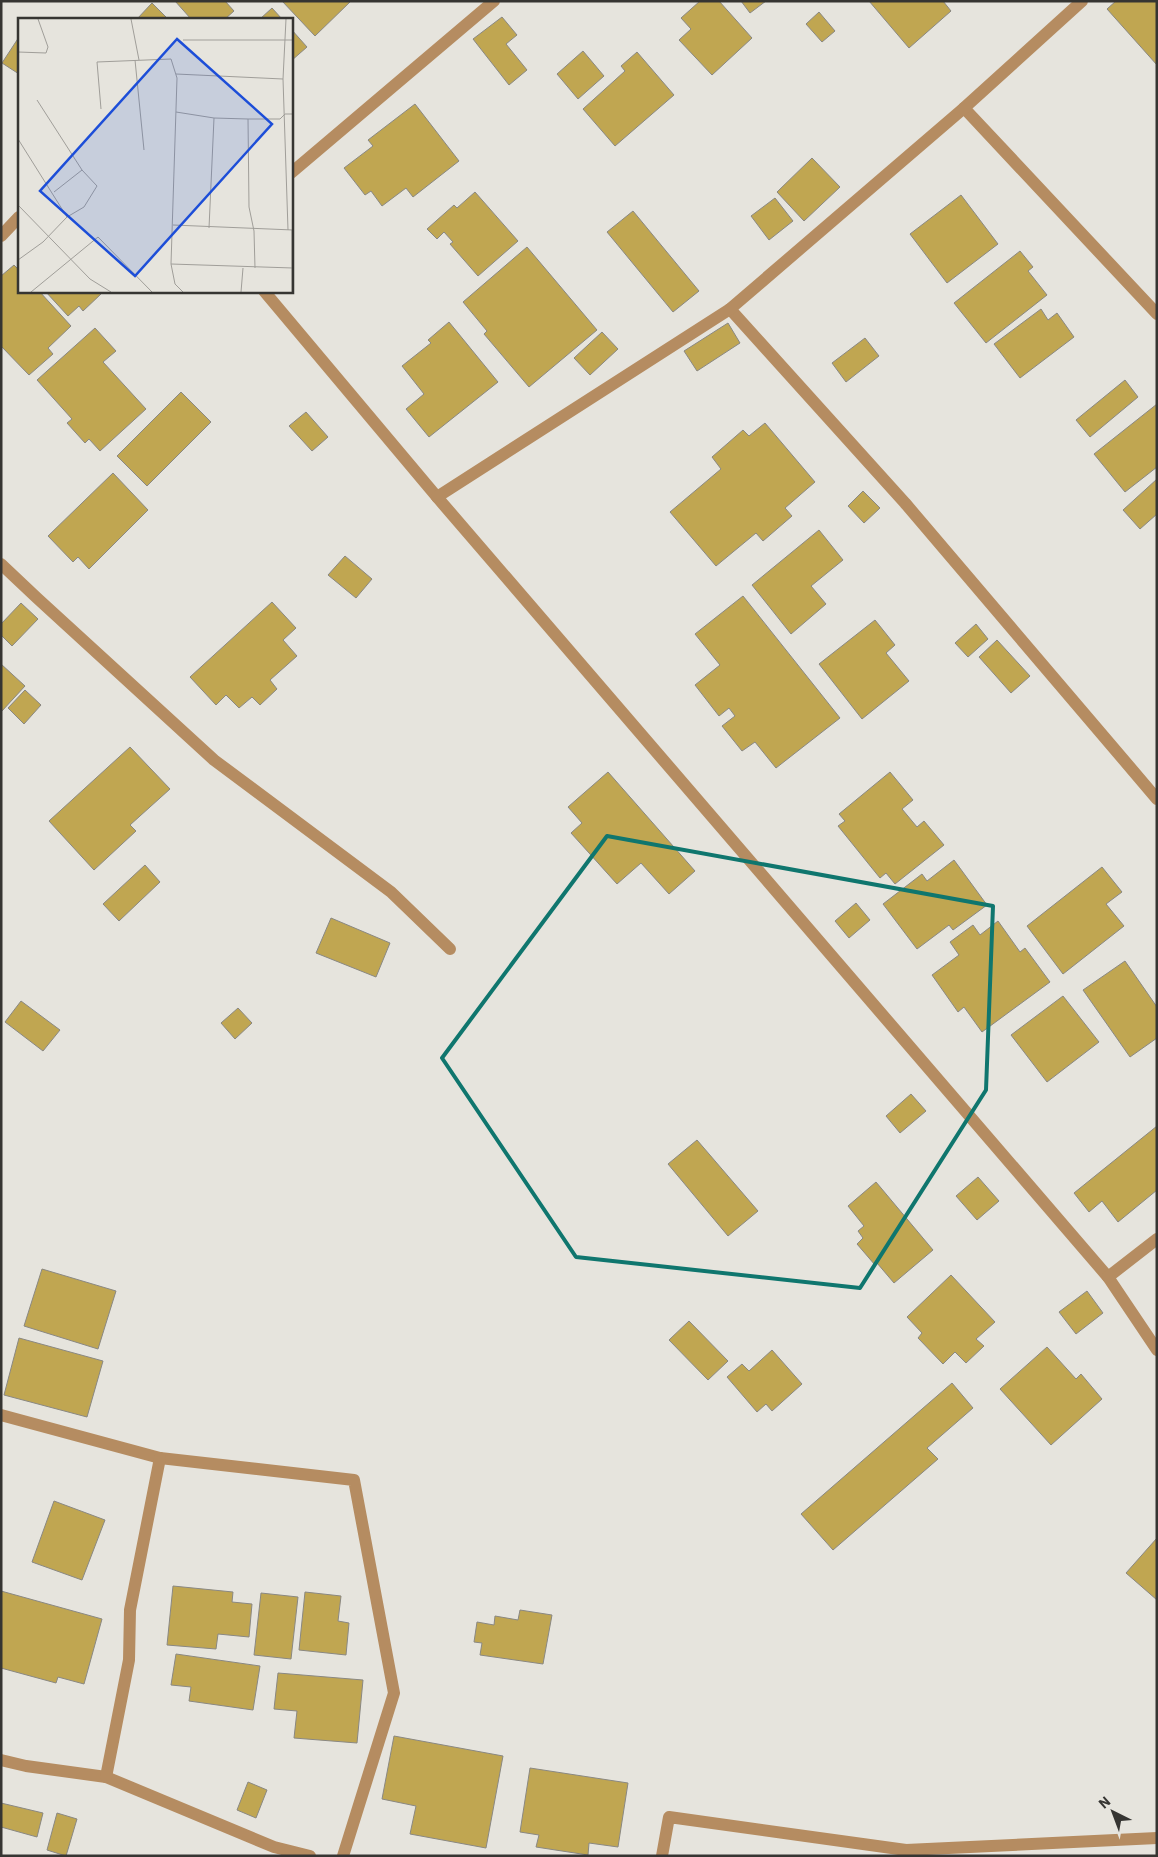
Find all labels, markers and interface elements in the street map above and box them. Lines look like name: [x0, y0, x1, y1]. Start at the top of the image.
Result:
inset map: [18, 18, 292, 292]
north arrow: [1088, 1787, 1138, 1837]
text: N: [1095, 1792, 1114, 1812]

